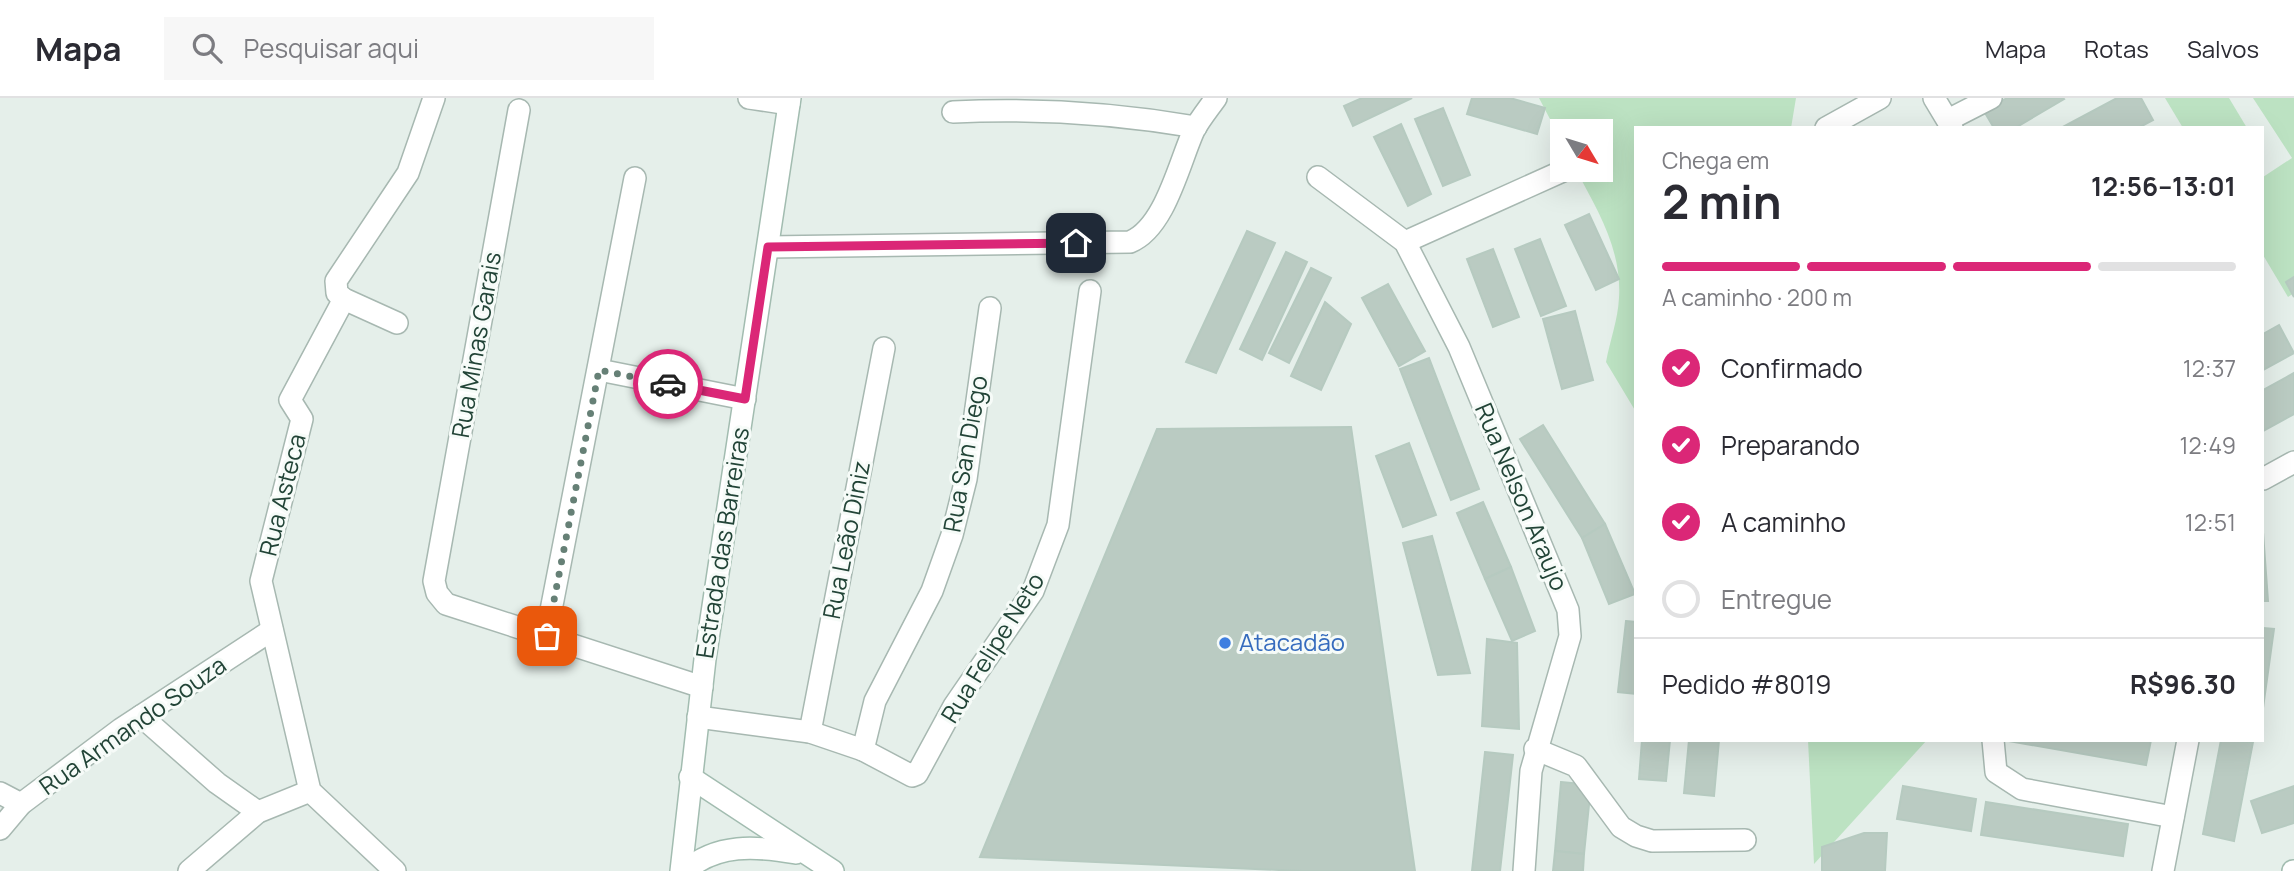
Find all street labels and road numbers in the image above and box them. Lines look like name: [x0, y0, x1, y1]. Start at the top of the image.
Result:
street label: Rua Minas Garais: [443, 249, 508, 440]
street label: Rua San Diego: [934, 373, 995, 535]
street label: Rua Nelson Araujo: [1468, 398, 1577, 595]
street label: Estrada das Barreiras: [687, 425, 756, 661]
street label: Rua Asteca: [250, 430, 313, 559]
street label: Rua Leão Diniz: [814, 458, 877, 621]
street label: Rua Felipe Neto: [932, 566, 1051, 729]
street label: Rua Armando Souza: [32, 648, 232, 802]

